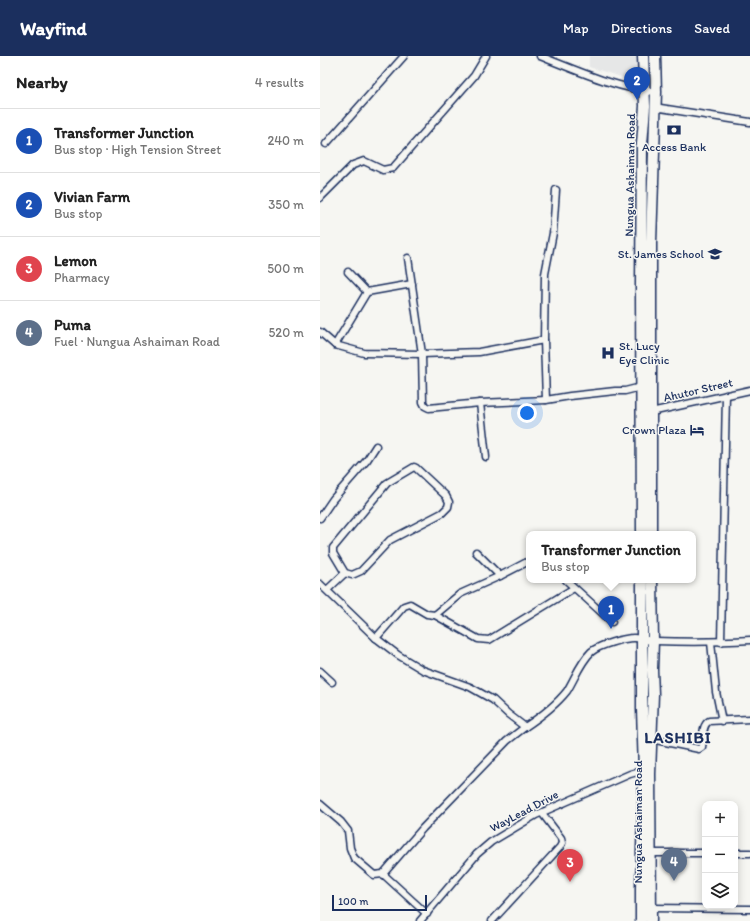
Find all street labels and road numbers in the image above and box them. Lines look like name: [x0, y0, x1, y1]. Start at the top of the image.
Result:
street label: Nungua Ashaiman Road: [622, 113, 638, 237]
street label: Ahutor Street: [662, 375, 734, 405]
street label: Nungua Ashaiman Road: [631, 760, 645, 884]
street label: WayLead Drive: [487, 787, 561, 835]

